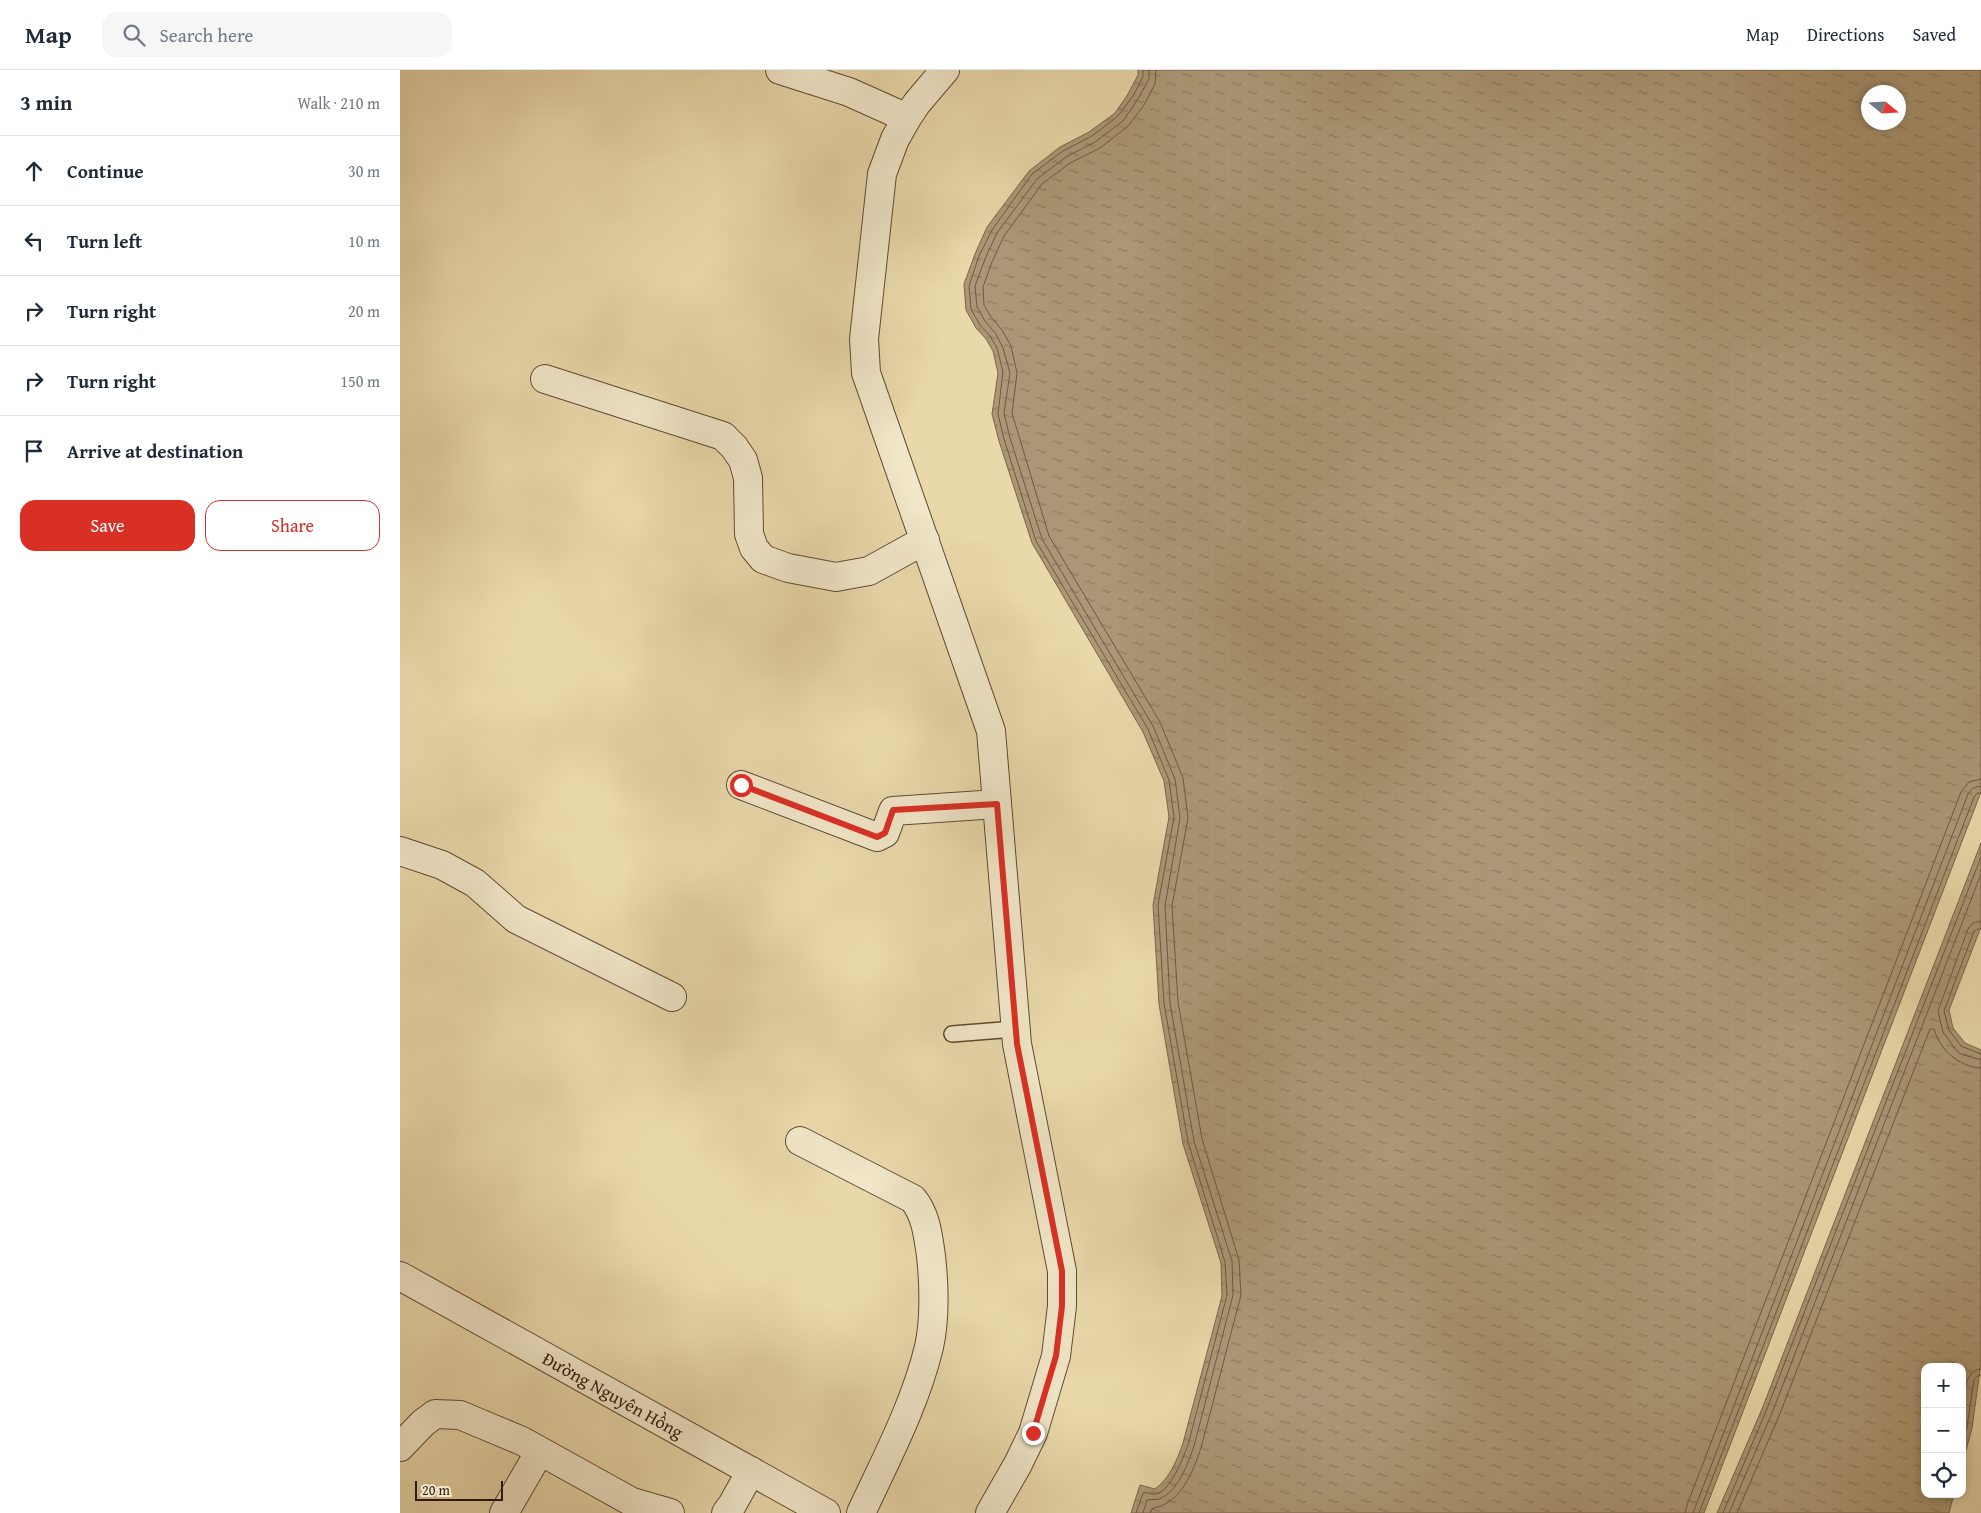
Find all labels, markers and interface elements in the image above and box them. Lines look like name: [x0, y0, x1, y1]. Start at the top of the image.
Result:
search box: [102, 12, 452, 57]
text: Map: [25, 17, 72, 52]
icon: search: [120, 21, 148, 49]
text: Search here: [160, 21, 253, 49]
text: Map: [1746, 21, 1779, 48]
text: Directions: [1807, 21, 1884, 48]
text: Saved: [1912, 21, 1956, 48]
north arrow: [1861, 85, 1906, 130]
text: 3 min: [20, 87, 72, 118]
text: Walk · 210 m: [297, 91, 380, 115]
icon: ahead: [20, 157, 48, 185]
text: Continue: [67, 157, 144, 185]
text: 30 m: [348, 159, 380, 183]
icon: left: [20, 227, 48, 255]
text: Turn left: [67, 227, 142, 255]
text: 10 m: [348, 229, 380, 253]
icon: right: [20, 297, 48, 325]
text: Turn right: [67, 297, 156, 325]
text: 20 m: [348, 299, 380, 323]
icon: right: [20, 367, 48, 395]
text: Turn right: [67, 367, 156, 395]
text: 150 m: [340, 369, 380, 393]
icon: arrive: [20, 437, 48, 465]
text: Arrive at destination: [67, 437, 243, 465]
button: Save: [20, 500, 195, 551]
button: Share: [205, 500, 380, 551]
route start: [730, 774, 753, 797]
street label: Đường Nguyên Hồng: [538, 1345, 689, 1445]
map controls: [1921, 1363, 1966, 1498]
button: +: [1921, 1363, 1966, 1408]
button: −: [1921, 1408, 1966, 1453]
route end: [1022, 1422, 1045, 1445]
button: locate: [1921, 1453, 1966, 1498]
scale bar: [415, 1478, 502, 1501]
text: 20 m: [422, 1480, 450, 1500]

